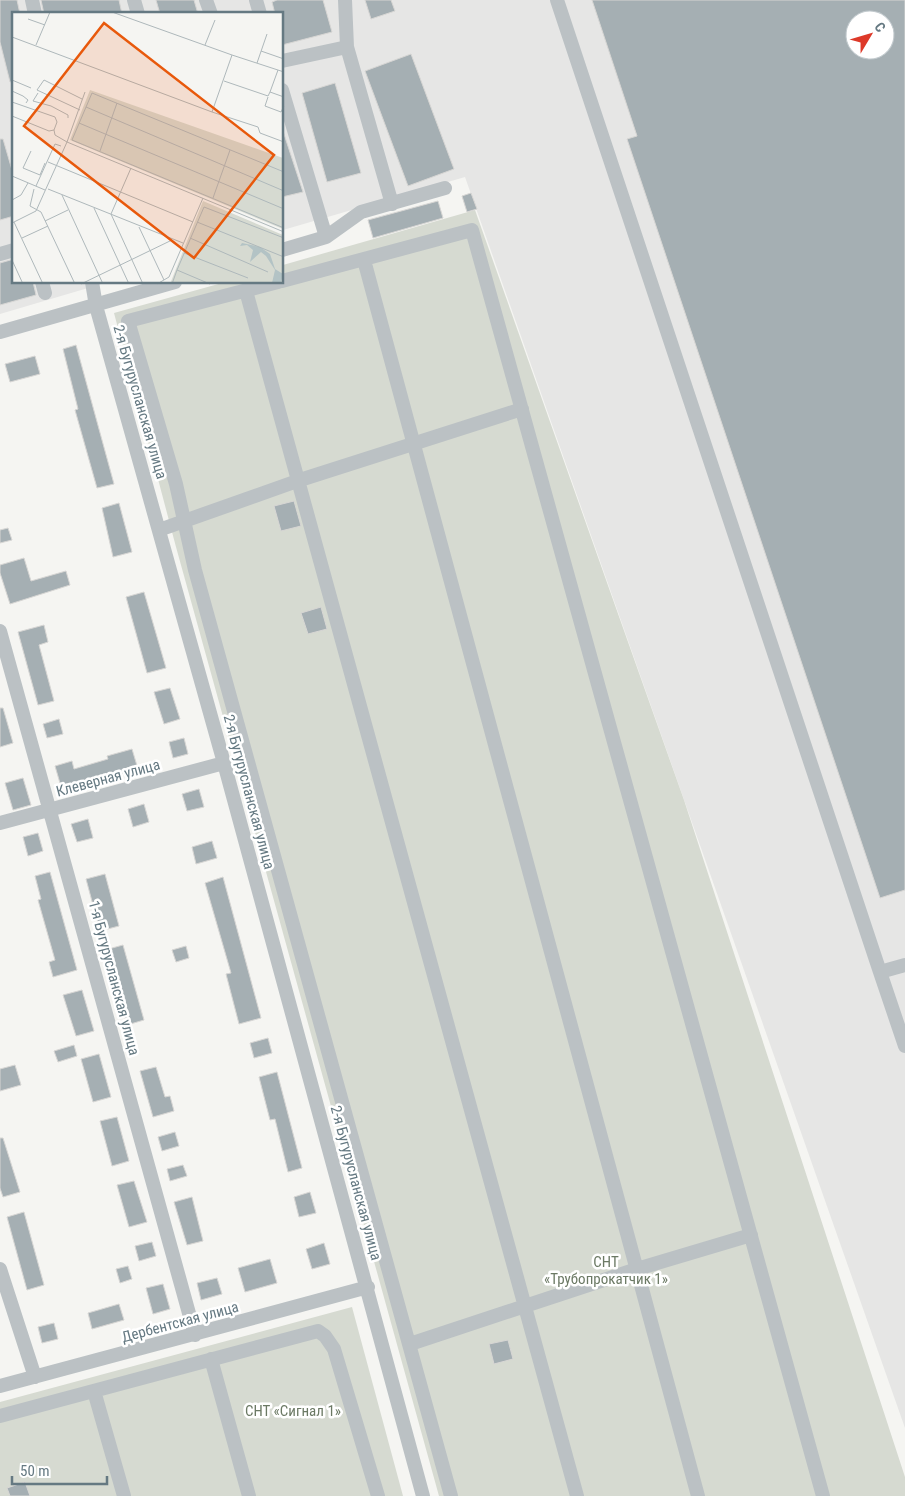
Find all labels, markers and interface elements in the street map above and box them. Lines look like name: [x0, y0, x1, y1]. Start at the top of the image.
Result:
north arrow: [845, 10, 895, 60]
inset map: [12, 12, 284, 284]
text: С: [871, 19, 889, 35]
street label: 2-я Бугурусланская улица: [109, 323, 171, 481]
street label: 2-я Бугурусланская улица: [220, 713, 278, 871]
street label: Клеверная улица: [54, 755, 162, 801]
street label: 1-я Бугурусланская улица: [85, 899, 143, 1057]
street label: 2-я Бугурусланская улица: [327, 1104, 385, 1262]
park label: СНТ «Трубопрокатчик 1»: [544, 1253, 668, 1288]
street label: Дербентская улица: [120, 1298, 240, 1346]
park label: СНТ «Сигнал 1»: [245, 1402, 341, 1420]
scale bar: [12, 1454, 108, 1486]
text: 50 m: [20, 1462, 50, 1480]

